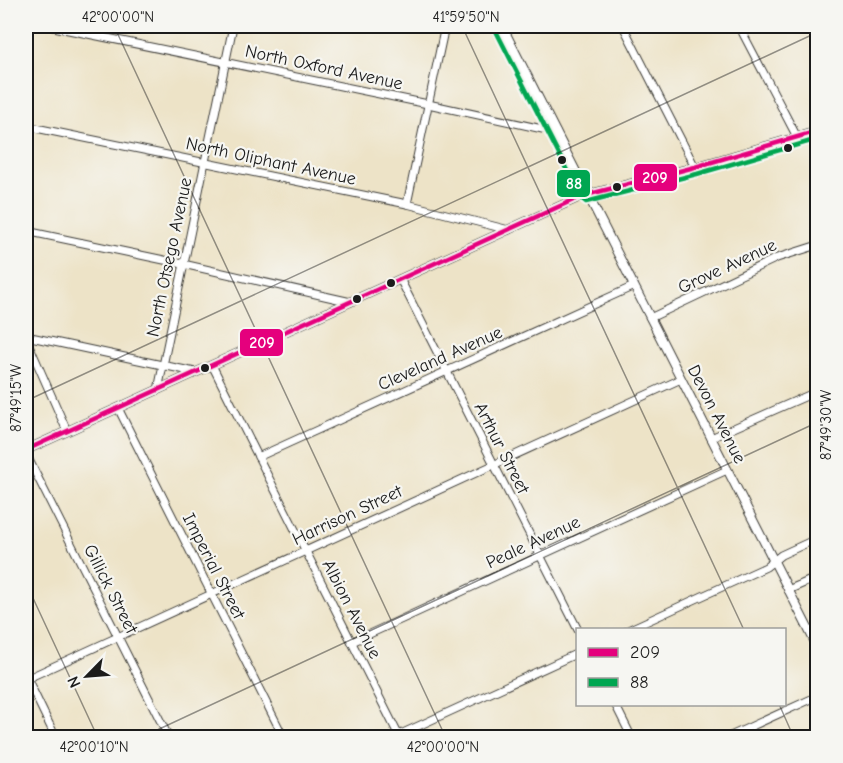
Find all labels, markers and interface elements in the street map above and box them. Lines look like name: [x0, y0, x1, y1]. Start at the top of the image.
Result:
text: 42°00'00"N: [82, 8, 154, 26]
text: 41°59'50"N: [432, 8, 500, 26]
street label: North Oxford Avenue: [243, 41, 405, 94]
street label: North Oliphant Avenue: [184, 133, 358, 190]
unlabelled marker: [782, 142, 794, 154]
unlabelled marker: [556, 154, 568, 166]
line badge: 209: [633, 163, 678, 192]
line badge: 88: [556, 169, 591, 198]
text: 209: [642, 169, 668, 187]
street label: North Otsego Avenue: [142, 175, 197, 339]
text: 88: [566, 175, 582, 193]
unlabelled marker: [611, 181, 623, 193]
street label: Grove Avenue: [675, 235, 780, 298]
unlabelled marker: [385, 277, 397, 289]
unlabelled marker: [351, 293, 363, 305]
street label: Cleveland Avenue: [375, 322, 506, 395]
line badge: 209: [239, 328, 284, 357]
text: 209: [249, 334, 275, 352]
street label: Devon Avenue: [683, 361, 750, 467]
unlabelled marker: [199, 362, 211, 374]
text: 87°49'15"W: [7, 364, 25, 432]
text: 87°49'30"W: [817, 390, 835, 460]
street label: Arthur Street: [470, 399, 534, 498]
street label: Harrison Street: [289, 481, 406, 550]
street label: Imperial Street: [178, 510, 250, 623]
street label: Peale Avenue: [483, 512, 584, 573]
street label: Gillick Street: [79, 541, 142, 638]
street label: Albion Avenue: [318, 556, 386, 662]
legend: [576, 628, 786, 706]
text: 209: [630, 642, 660, 663]
north arrow: [57, 646, 117, 706]
text: 88: [630, 672, 649, 693]
text: N: [64, 673, 85, 690]
text: 42°00'10"N: [59, 738, 129, 756]
text: 42°00'00"N: [407, 738, 479, 756]

